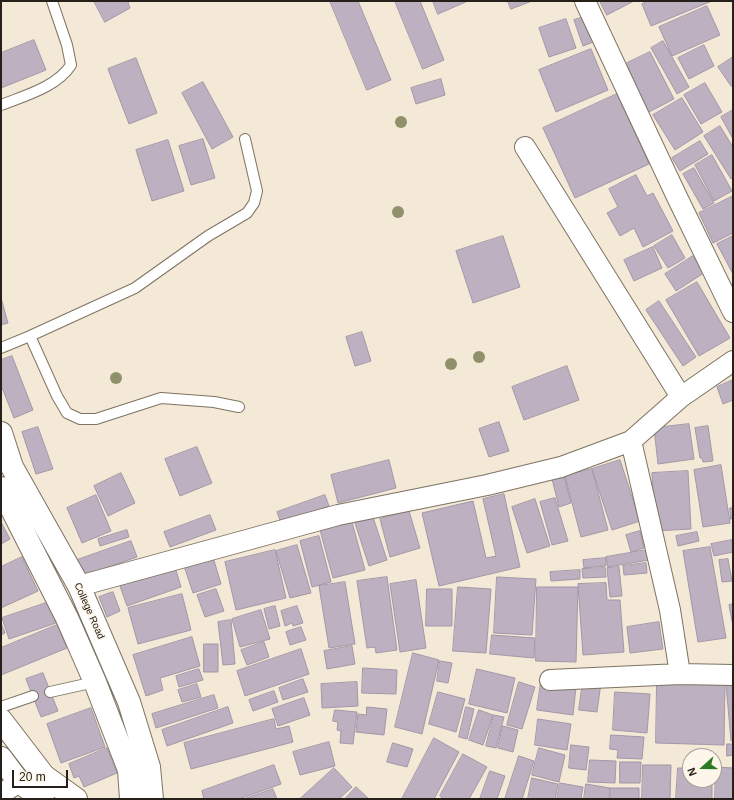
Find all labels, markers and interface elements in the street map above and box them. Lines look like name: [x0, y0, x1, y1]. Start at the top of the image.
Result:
street label: College Road: [71, 581, 107, 641]
north arrow: [682, 748, 722, 788]
scale bar: [14, 762, 70, 788]
text: N: [685, 766, 699, 778]
text: 20 m: [19, 770, 46, 784]

